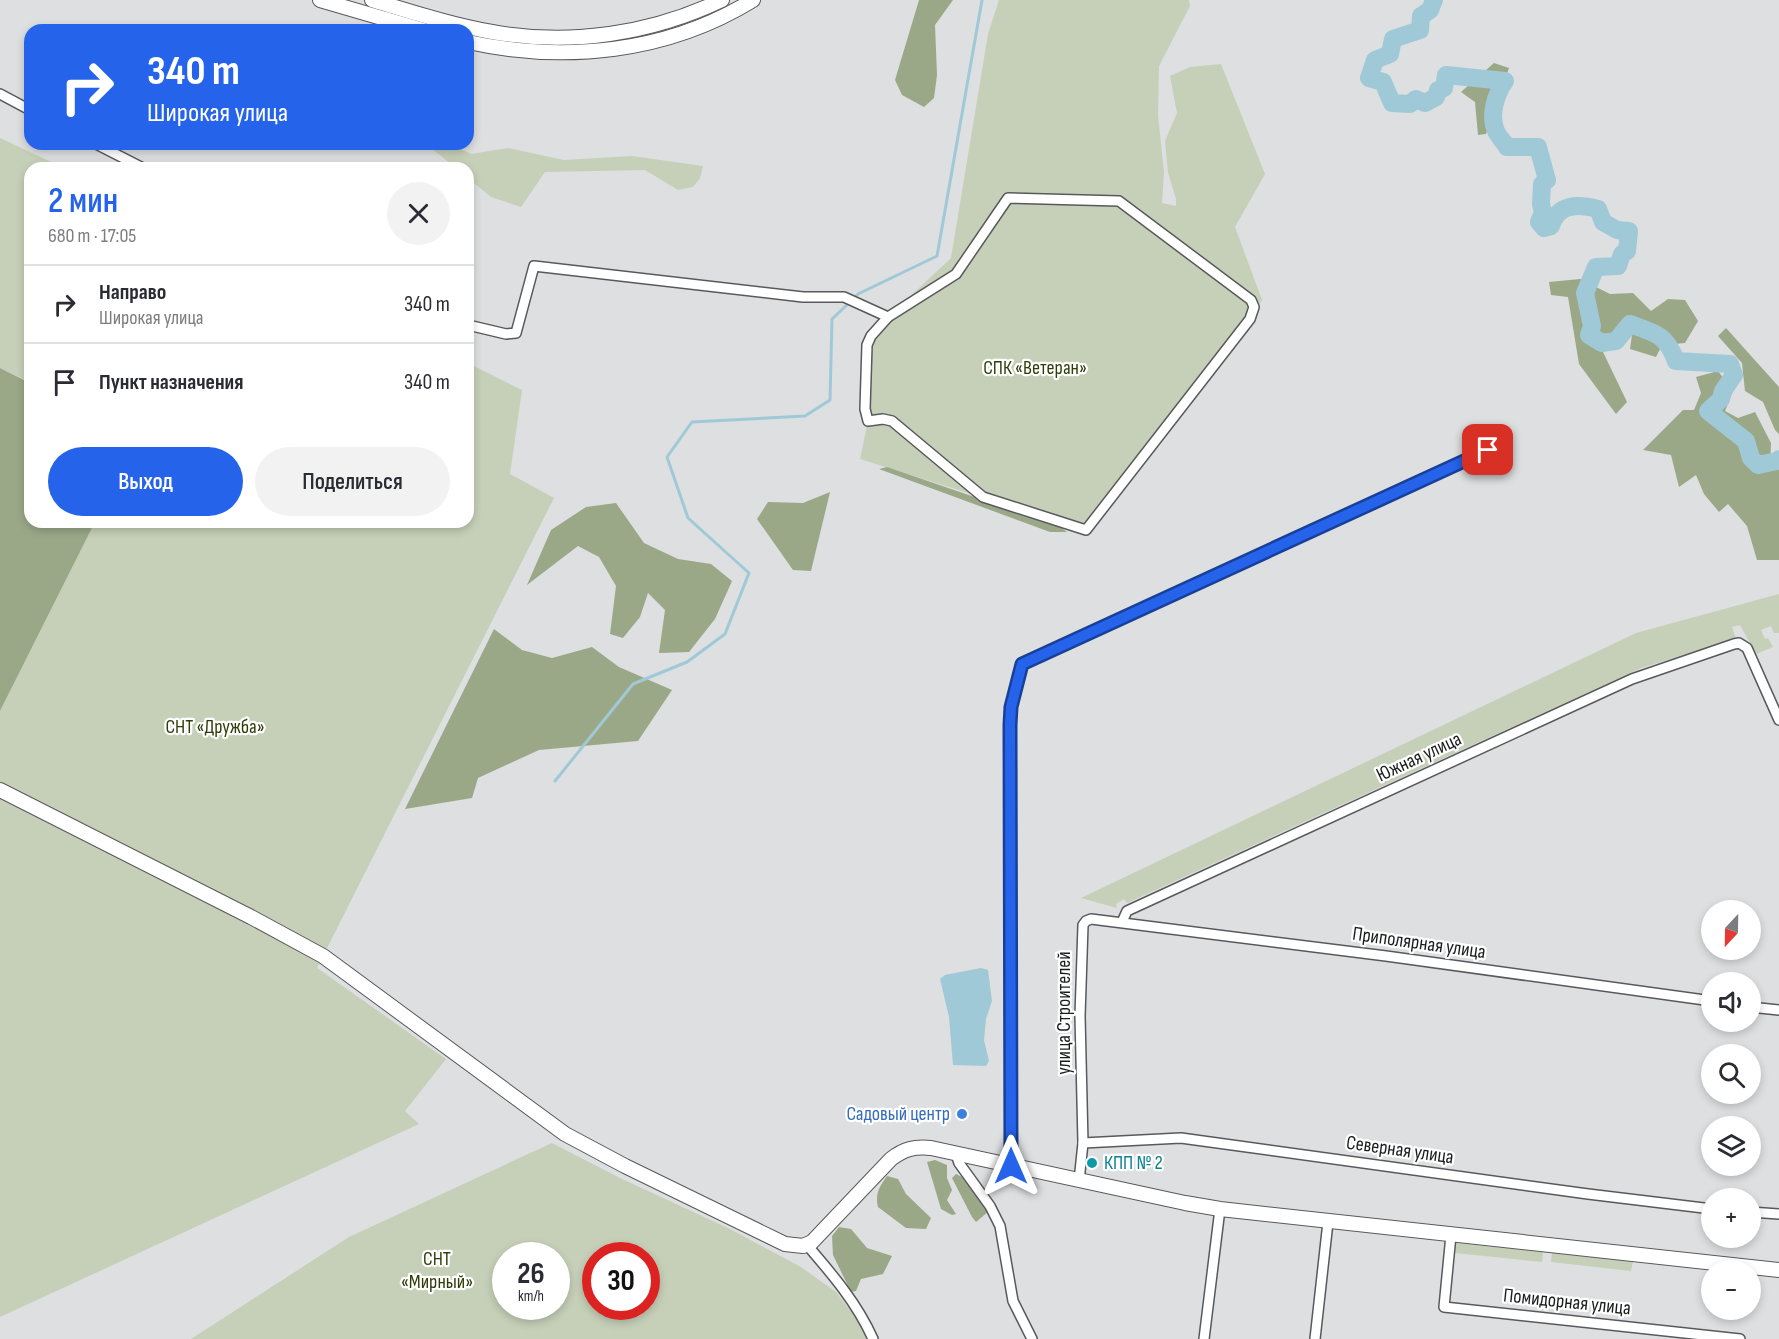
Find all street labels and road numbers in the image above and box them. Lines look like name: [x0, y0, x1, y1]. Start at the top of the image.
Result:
street label: Южная улица: [1373, 727, 1465, 787]
street label: Приполярная улица: [1351, 922, 1487, 964]
street label: улица Строителей: [1052, 951, 1076, 1075]
street label: Северная улица: [1345, 1131, 1455, 1169]
street label: Помидорная улица: [1502, 1283, 1632, 1321]

